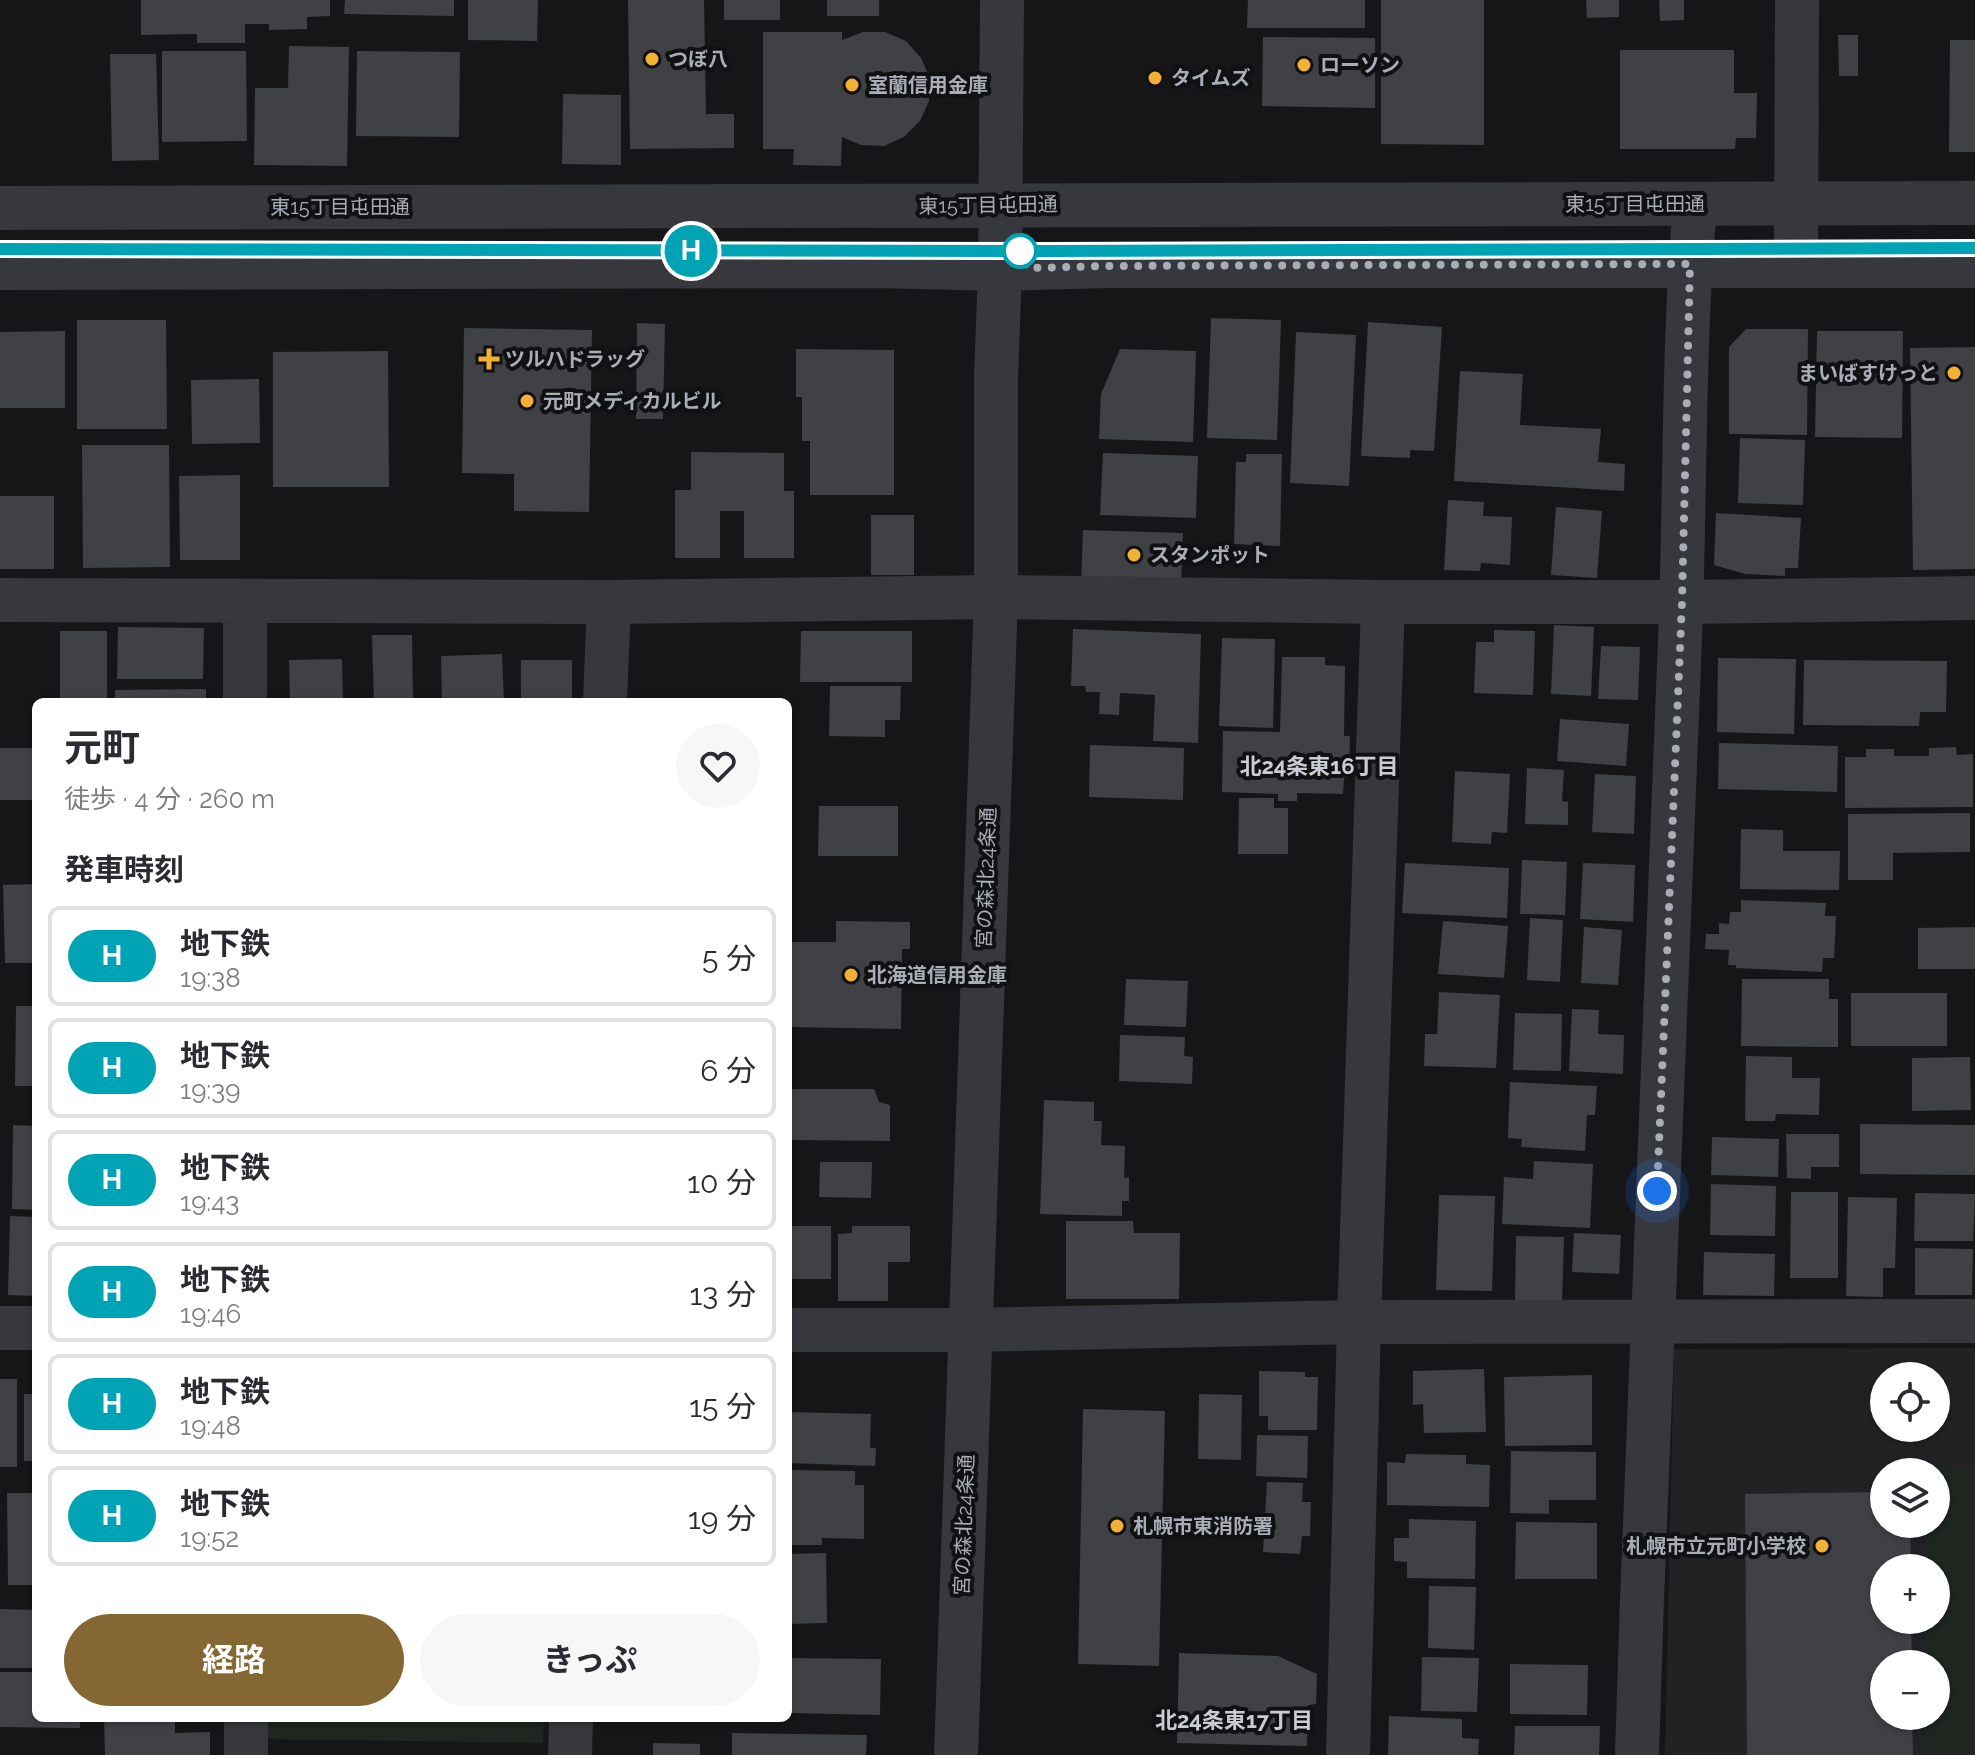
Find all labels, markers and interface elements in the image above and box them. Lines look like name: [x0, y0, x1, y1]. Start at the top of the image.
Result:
place label: つぼ八: [668, 47, 728, 71]
marker: つぼ八: [643, 50, 661, 68]
place label: ローソン: [1320, 53, 1400, 77]
marker: ローソン: [1295, 56, 1313, 74]
place label: タイムズ: [1171, 66, 1251, 90]
marker: タイムズ: [1146, 69, 1164, 87]
place label: 室蘭信用金庫: [868, 73, 988, 97]
marker: 室蘭信用金庫: [843, 76, 861, 94]
street label: 東15丁目屯田通: [918, 192, 1058, 218]
street label: 東15丁目屯田通: [1565, 192, 1705, 216]
street label: 東15丁目屯田通: [270, 195, 410, 219]
line badge: H: [665, 225, 717, 277]
text: H: [681, 234, 701, 267]
unlabelled marker: [1003, 234, 1037, 268]
place label: ツルハドラッグ: [505, 347, 645, 371]
marker: ツルハドラッグ: [480, 350, 498, 368]
place label: まいばすけっと: [1798, 361, 1938, 385]
marker: まいばすけっと: [1945, 364, 1963, 382]
place label: 元町メディカルビル: [543, 389, 722, 413]
marker: 元町メディカルビル: [518, 392, 536, 410]
place label: スタンポット: [1150, 543, 1270, 567]
marker: スタンポット: [1125, 546, 1143, 564]
button: heart: [676, 724, 760, 808]
text: 元町: [64, 725, 140, 770]
district label: 北24条東16丁目: [1239, 753, 1399, 779]
text: 徒歩 · 4 分 · 260 m: [64, 784, 275, 814]
street label: 宮の森北24条通: [972, 807, 1000, 949]
text: 発車時刻: [64, 852, 184, 887]
text: 地下鉄: [180, 926, 270, 961]
text: H: [102, 939, 122, 972]
text: 5 分: [702, 941, 756, 976]
text: 19:38: [180, 963, 241, 993]
place label: 北海道信用金庫: [867, 963, 1007, 987]
marker: 北海道信用金庫: [842, 966, 860, 984]
text: 地下鉄: [180, 1038, 270, 1073]
text: H: [102, 1051, 122, 1084]
text: 6 分: [700, 1053, 756, 1088]
text: 19:39: [180, 1075, 240, 1105]
text: 地下鉄: [180, 1150, 270, 1185]
text: H: [102, 1163, 122, 1196]
text: 10 分: [687, 1165, 756, 1200]
your location: [1637, 1171, 1677, 1211]
text: 19:43: [180, 1187, 239, 1217]
text: 地下鉄: [180, 1262, 270, 1297]
text: H: [102, 1275, 122, 1308]
text: 13 分: [689, 1277, 756, 1312]
text: 19:46: [180, 1299, 241, 1329]
map controls: [1870, 1362, 1950, 1730]
button: locate: [1870, 1362, 1950, 1442]
text: 地下鉄: [180, 1374, 270, 1409]
text: H: [102, 1387, 122, 1420]
text: 15 分: [689, 1389, 756, 1424]
text: 19:48: [180, 1411, 241, 1441]
street label: 宮の森北24条通: [950, 1454, 978, 1596]
button: layers: [1870, 1458, 1950, 1538]
text: 地下鉄: [180, 1486, 270, 1521]
text: H: [102, 1499, 122, 1532]
text: 19 分: [688, 1501, 756, 1536]
place label: 札幌市東消防署: [1133, 1514, 1273, 1538]
marker: 札幌市東消防署: [1108, 1517, 1126, 1535]
text: 19:52: [180, 1523, 239, 1553]
place label: 札幌市立元町小学校: [1626, 1534, 1806, 1558]
marker: 札幌市立元町小学校: [1813, 1537, 1831, 1555]
button: +: [1870, 1554, 1950, 1634]
button: 経路: [64, 1614, 404, 1706]
button: きっぷ: [420, 1614, 760, 1706]
button: −: [1870, 1650, 1950, 1730]
district label: 北24条東17丁目: [1155, 1707, 1313, 1733]

